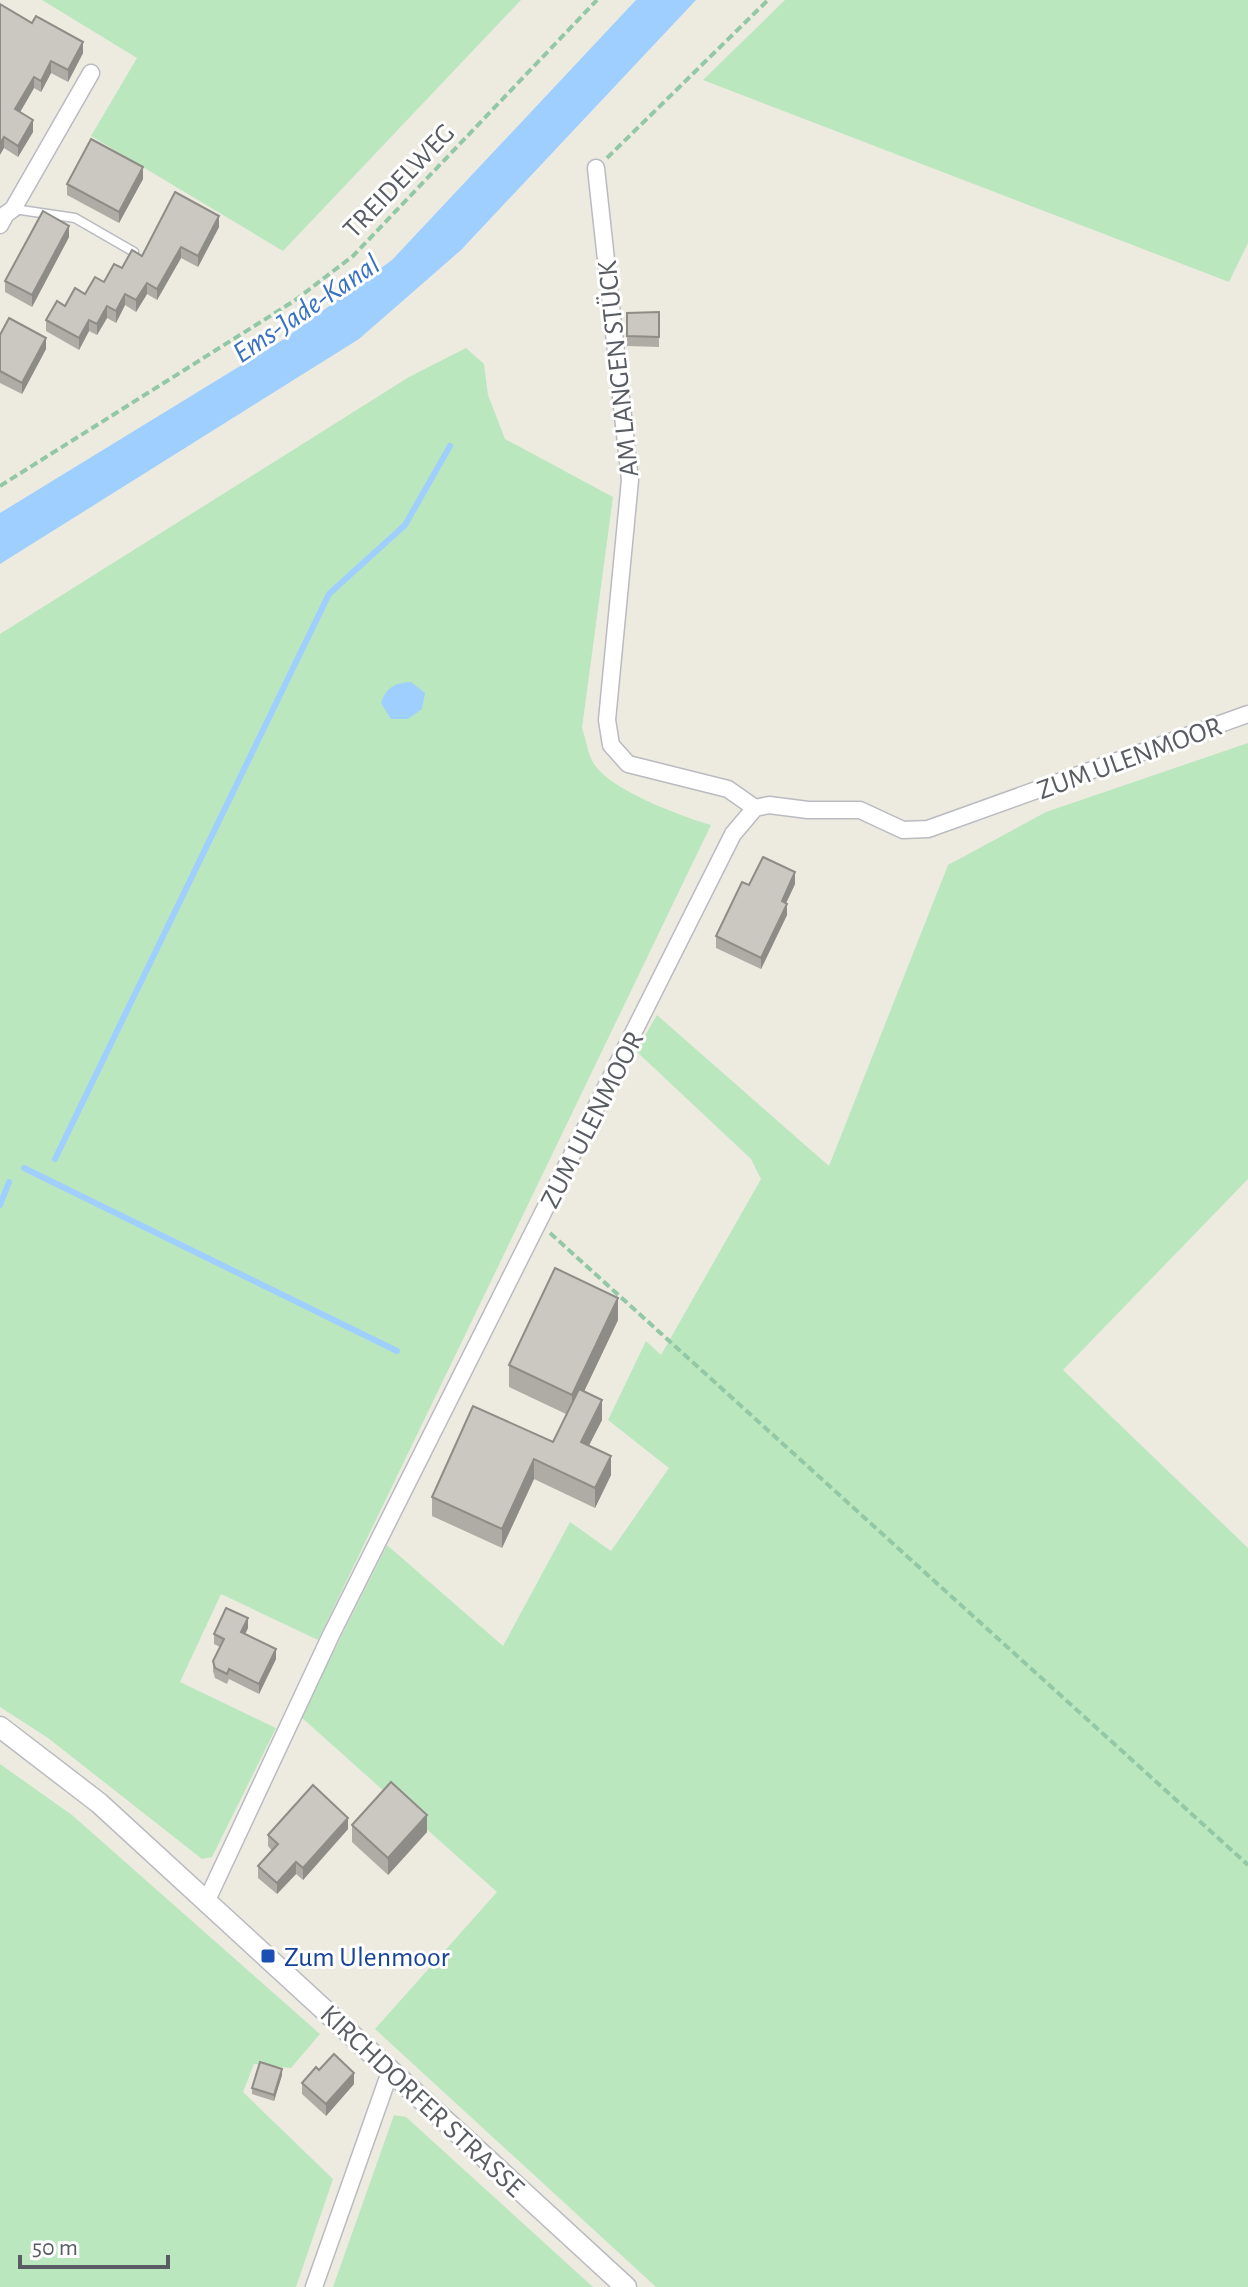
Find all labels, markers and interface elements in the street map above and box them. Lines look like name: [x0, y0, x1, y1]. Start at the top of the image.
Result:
street label: TREIDELWEG: [338, 119, 461, 244]
water label: Ems-Jade-Kanal: [228, 249, 385, 369]
street label: AM LANGEN STÜCK: [592, 259, 644, 479]
street label: ZUM ULENMOOR: [1034, 713, 1226, 805]
street label: ZUM ULENMOOR: [536, 1027, 649, 1213]
place label: Zum Ulenmoor: [284, 1944, 450, 1972]
marker: Zum Ulenmoor: [259, 1947, 277, 1965]
street label: KIRCHDORFER STRASSE: [314, 2000, 529, 2203]
scale bar: [20, 2219, 168, 2269]
text: 50 m: [32, 2236, 78, 2260]

